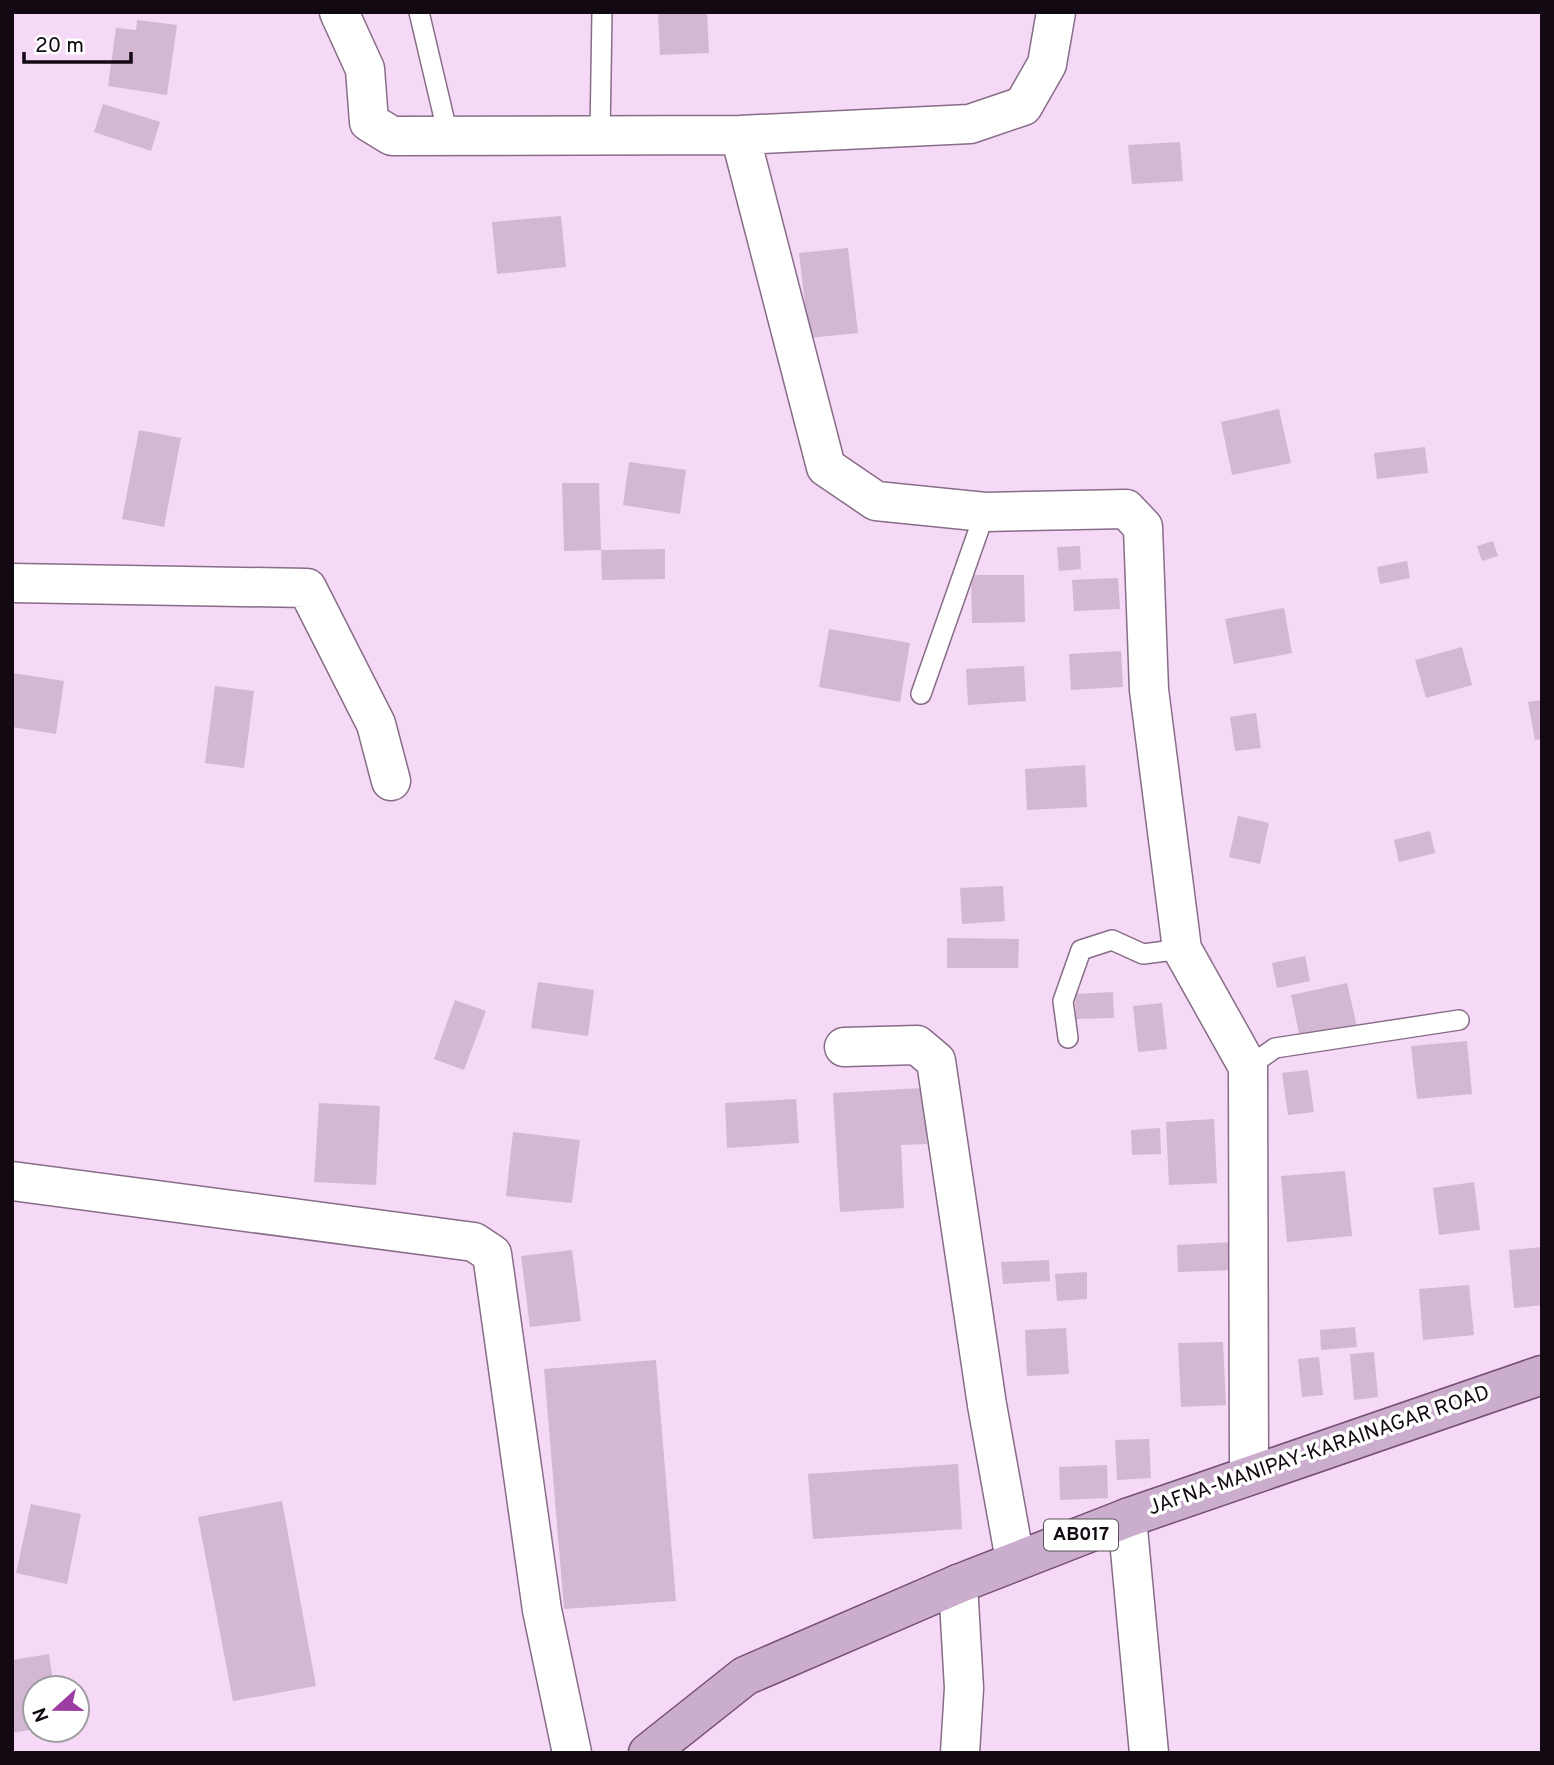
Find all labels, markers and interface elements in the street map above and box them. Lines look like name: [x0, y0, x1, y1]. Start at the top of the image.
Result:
scale bar: [24, 21, 131, 65]
text: 20 m: [35, 33, 84, 60]
street label: JAFNA-MANIPAY-KARAINAGAR ROAD: [1145, 1380, 1493, 1522]
road number: AB017: [1044, 1520, 1118, 1550]
north arrow: [21, 1674, 91, 1744]
text: N: [28, 1704, 56, 1725]

